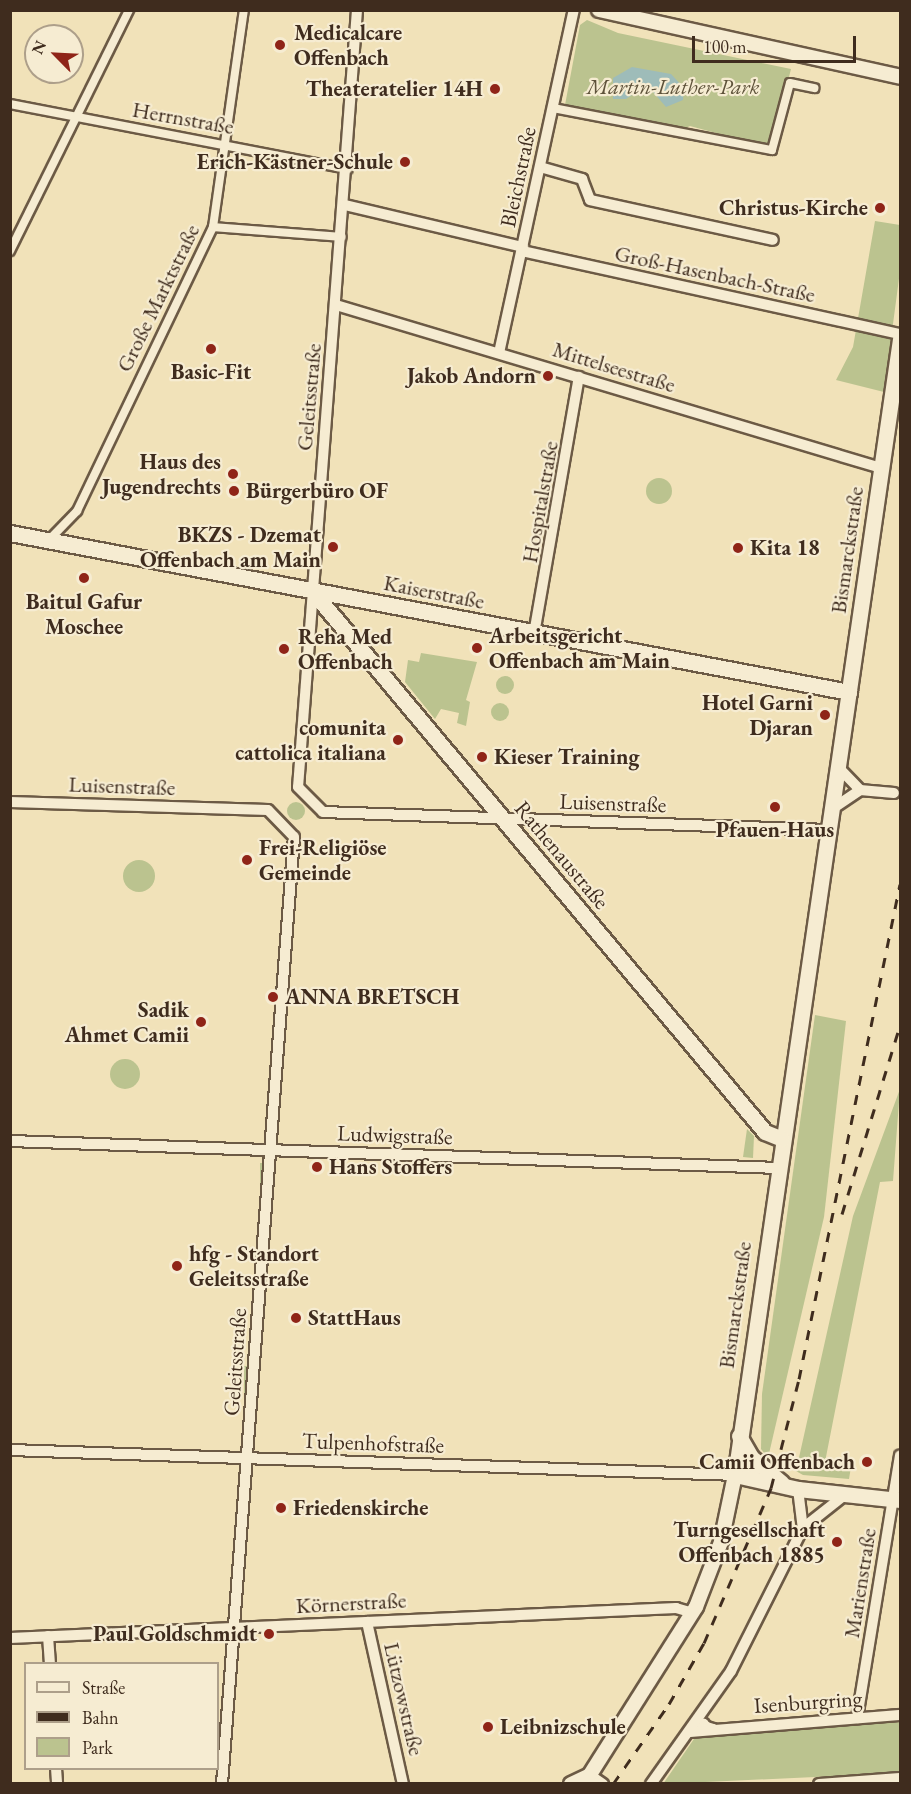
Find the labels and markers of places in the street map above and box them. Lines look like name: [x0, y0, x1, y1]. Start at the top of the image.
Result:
place label: Medicalcare Offenbach: [294, 19, 402, 70]
marker: Medicalcare Offenbach: [271, 36, 289, 54]
place label: Theateratelier 14H: [306, 76, 483, 102]
marker: Theateratelier 14H: [488, 82, 502, 96]
place label: Erich-Kästner-Schule: [197, 149, 393, 175]
marker: Erich-Kästner-Schule: [398, 155, 412, 169]
place label: Christus-Kirche: [719, 195, 868, 221]
marker: Christus-Kirche: [873, 201, 887, 215]
marker: Basic-Fit: [204, 342, 218, 356]
place label: Basic-Fit: [171, 359, 251, 385]
place label: Jakob Andorn: [407, 363, 536, 389]
marker: Jakob Andorn: [541, 369, 555, 383]
place label: Haus des Jugendrechts: [102, 448, 221, 500]
marker: Haus des Jugendrechts: [226, 467, 240, 481]
place label: Bürgerbüro OF: [246, 478, 388, 504]
marker: Bürgerbüro OF: [227, 484, 241, 498]
place label: BKZS - Dzemat Offenbach am Main: [140, 521, 321, 572]
place label: Kita 18: [750, 535, 820, 561]
marker: BKZS - Dzemat Offenbach am Main: [326, 540, 340, 554]
marker: Kita 18: [731, 541, 745, 555]
marker: Baitul Gafur Moschee: [77, 571, 91, 585]
place label: Baitul Gafur Moschee: [26, 588, 142, 640]
place label: Arbeitsgericht Offenbach am Main: [489, 622, 670, 674]
place label: Reha Med Offenbach: [298, 623, 393, 674]
marker: Reha Med Offenbach: [275, 640, 293, 658]
marker: Arbeitsgericht Offenbach am Main: [470, 641, 484, 655]
place label: Hotel Garni Djaran: [702, 689, 813, 740]
marker: Hotel Garni Djaran: [818, 708, 832, 722]
place label: comunita cattolica italiana: [235, 714, 386, 766]
marker: comunita cattolica italiana: [391, 733, 405, 747]
place label: Kieser Training: [494, 744, 639, 770]
marker: Kieser Training: [475, 750, 489, 764]
marker: Pfauen-Haus: [768, 800, 782, 814]
place label: Pfauen-Haus: [716, 817, 834, 843]
place label: Frei-Religiöse Gemeinde: [259, 834, 386, 885]
marker: Frei-Religiöse Gemeinde: [240, 853, 254, 867]
place label: ANNA BRETSCH: [285, 984, 459, 1010]
marker: ANNA BRETSCH: [266, 990, 280, 1004]
place label: Sadik Ahmet Camii: [65, 996, 189, 1048]
marker: Sadik Ahmet Camii: [194, 1015, 208, 1029]
place label: Hans Stoffers: [329, 1154, 452, 1180]
marker: Hans Stoffers: [310, 1160, 324, 1174]
place label: hfg - Standort Geleitsstraße: [189, 1240, 319, 1292]
marker: hfg - Standort Geleitsstraße: [170, 1259, 184, 1273]
place label: StattHaus: [308, 1305, 401, 1331]
marker: StattHaus: [289, 1311, 303, 1325]
place label: Camii Offenbach: [699, 1449, 855, 1475]
marker: Camii Offenbach: [860, 1455, 874, 1469]
place label: Friedenskirche: [293, 1495, 428, 1521]
marker: Friedenskirche: [274, 1501, 288, 1515]
place label: Turngesellschaft Offenbach 1885: [673, 1516, 825, 1568]
marker: Turngesellschaft Offenbach 1885: [830, 1535, 844, 1549]
place label: Paul Goldschmidt: [93, 1621, 257, 1647]
marker: Paul Goldschmidt: [262, 1627, 276, 1641]
place label: Leibnizschule: [500, 1714, 626, 1740]
marker: Leibnizschule: [481, 1720, 495, 1734]

